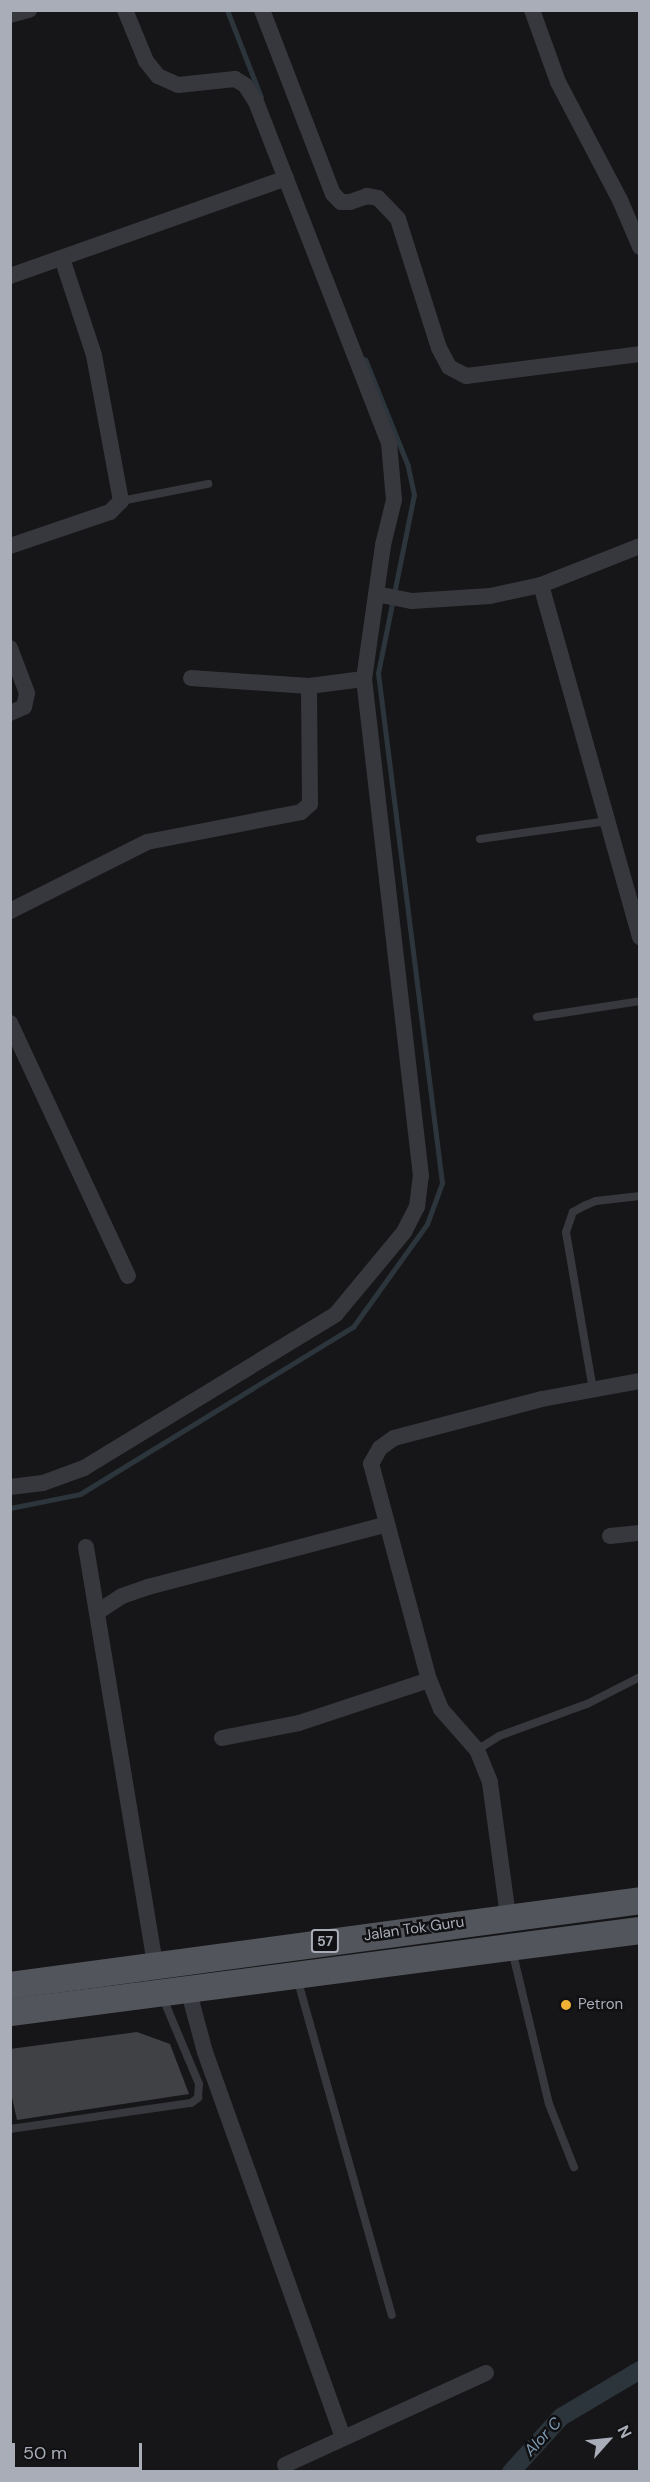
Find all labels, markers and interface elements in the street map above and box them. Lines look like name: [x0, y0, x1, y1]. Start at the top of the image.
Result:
street label: Jalan Tok Guru: [363, 1913, 465, 1945]
road number: 57: [310, 1930, 340, 1952]
place label: Petron: [578, 1996, 623, 2014]
marker: Petron: [559, 1998, 573, 2012]
north arrow: [578, 2410, 638, 2470]
water label: Alor C: [520, 2414, 566, 2460]
text: N: [612, 2422, 636, 2442]
scale bar: [15, 2431, 146, 2469]
text: 50 m: [23, 2441, 67, 2465]

